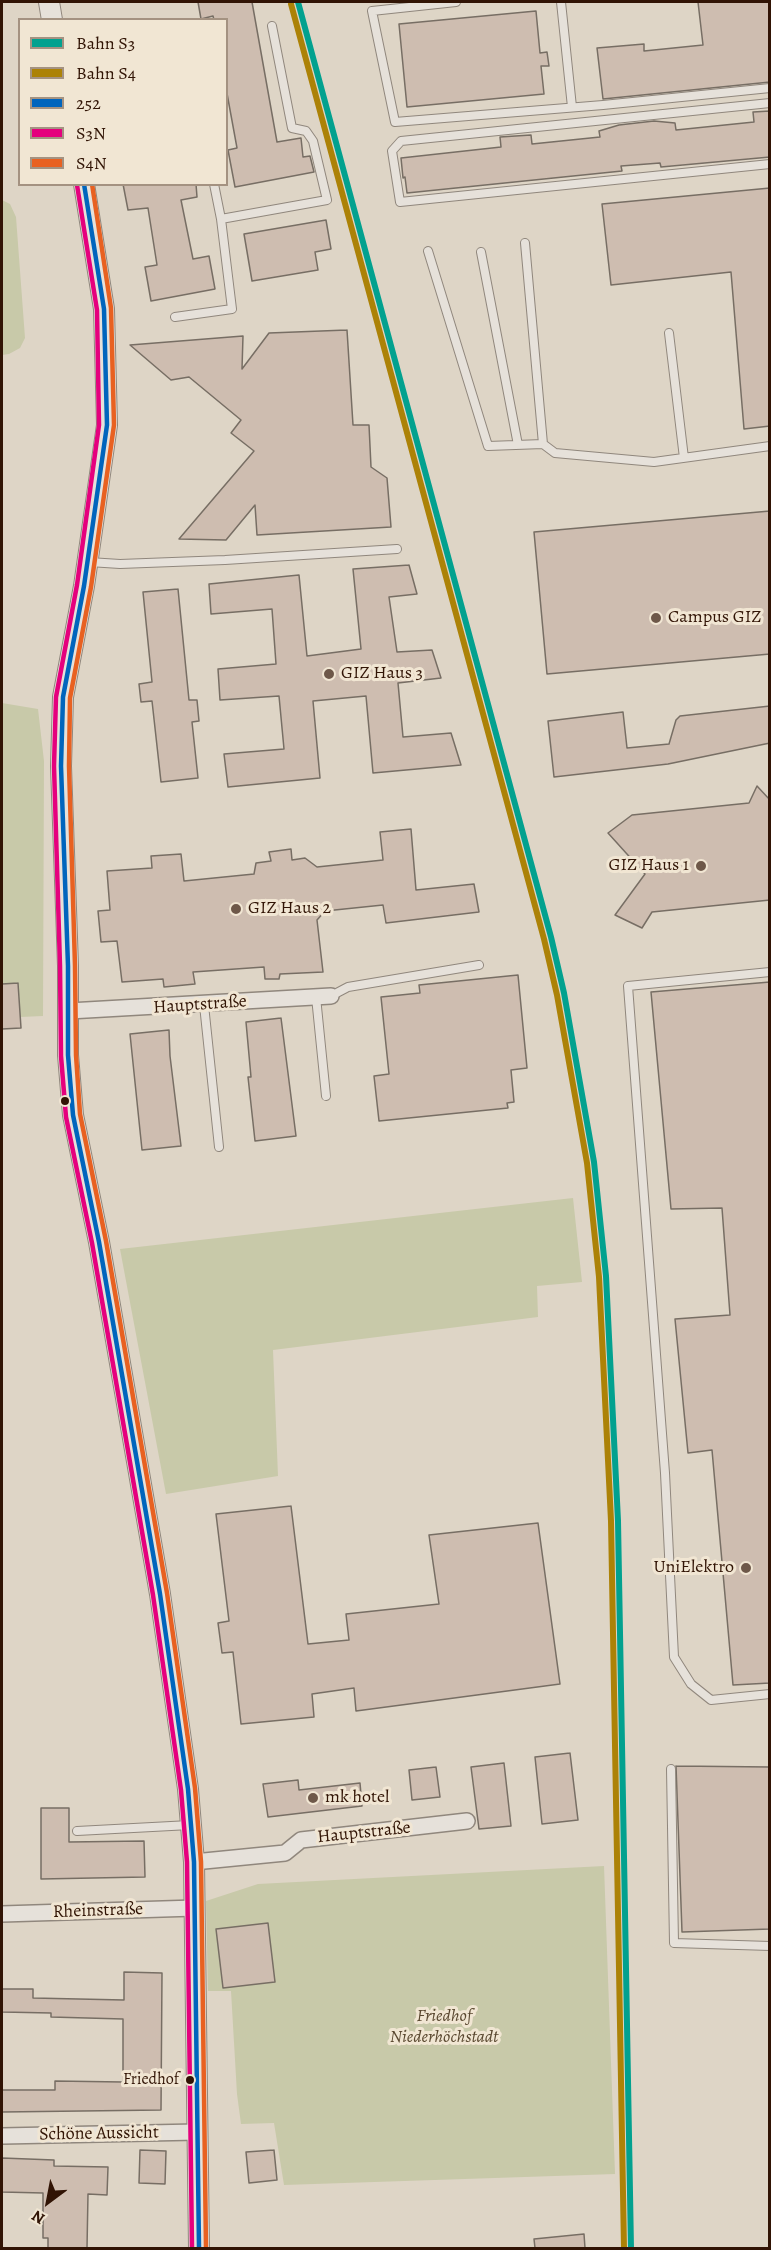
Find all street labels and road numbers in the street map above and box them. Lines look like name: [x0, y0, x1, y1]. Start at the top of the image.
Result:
street label: Hauptstraße: [152, 991, 248, 1019]
street label: Hauptstraße: [316, 1817, 412, 1849]
street label: Rheinstraße: [52, 1899, 144, 1923]
street label: Schöne Aussicht: [39, 2122, 159, 2146]

